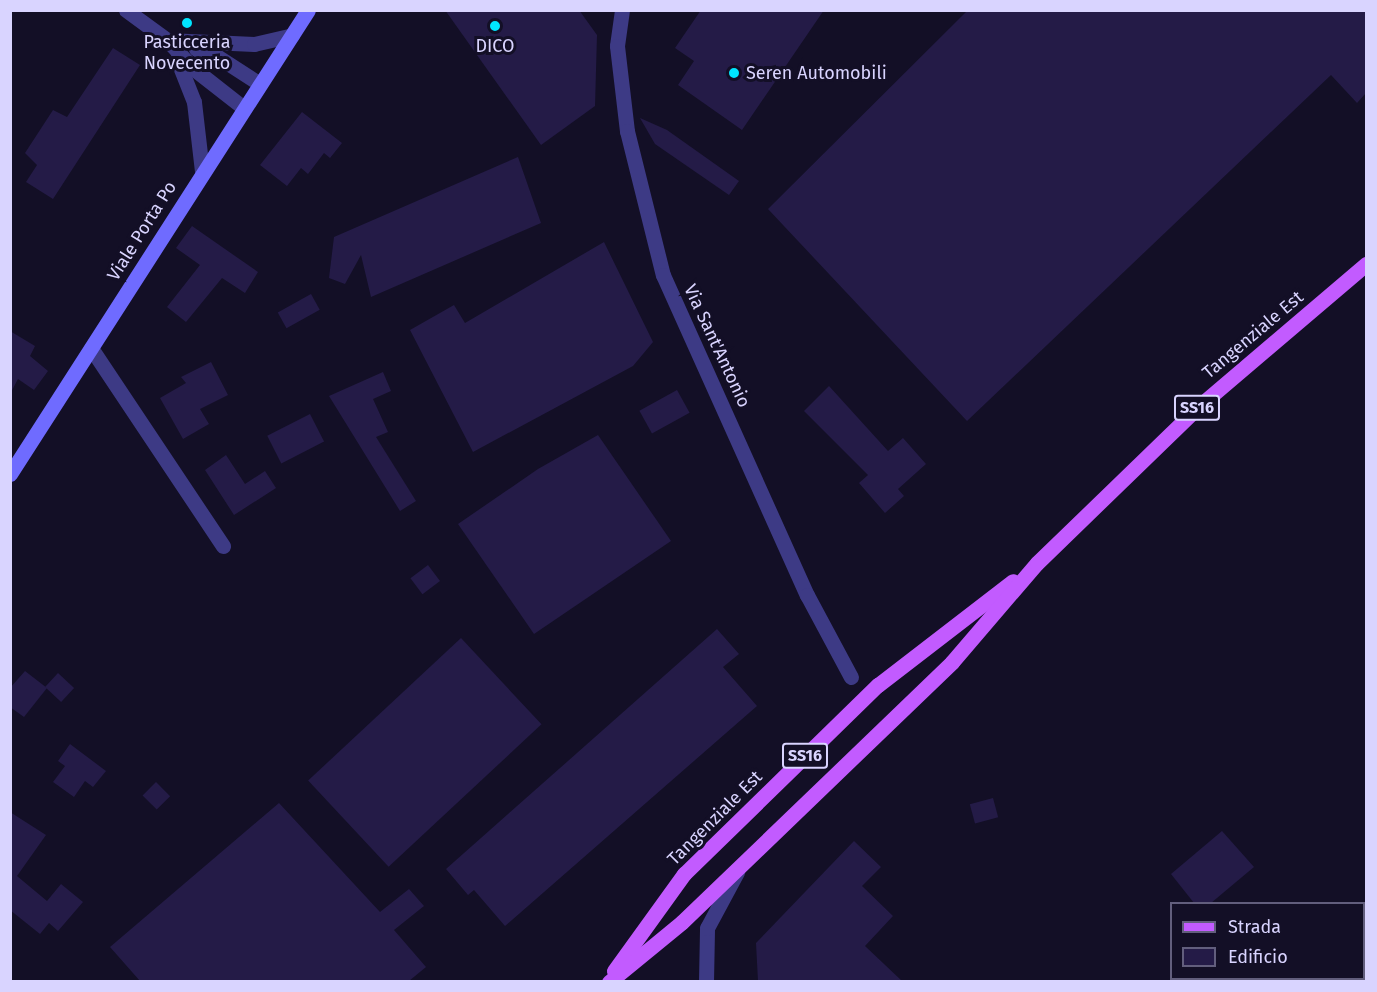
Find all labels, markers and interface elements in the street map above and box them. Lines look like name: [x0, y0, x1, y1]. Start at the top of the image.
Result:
marker: Pasticceria Novecento: [180, 16, 194, 30]
marker: DICO: [488, 19, 502, 33]
place label: Pasticceria Novecento: [143, 32, 231, 74]
place label: DICO: [475, 35, 515, 57]
place label: Seren Automobili: [746, 62, 887, 84]
marker: Seren Automobili: [727, 66, 741, 80]
street label: Viale Porta Po: [103, 177, 181, 285]
street label: Via Sant'Antonio: [679, 281, 755, 411]
street label: Tangenziale Est: [1198, 287, 1308, 383]
road number: SS16: [1173, 395, 1221, 421]
road number: SS16: [781, 743, 829, 769]
street label: Tangenziale Est: [663, 766, 767, 870]
legend: [1170, 902, 1365, 980]
text: Strada: [1228, 916, 1281, 938]
text: Edificio: [1228, 946, 1288, 968]

